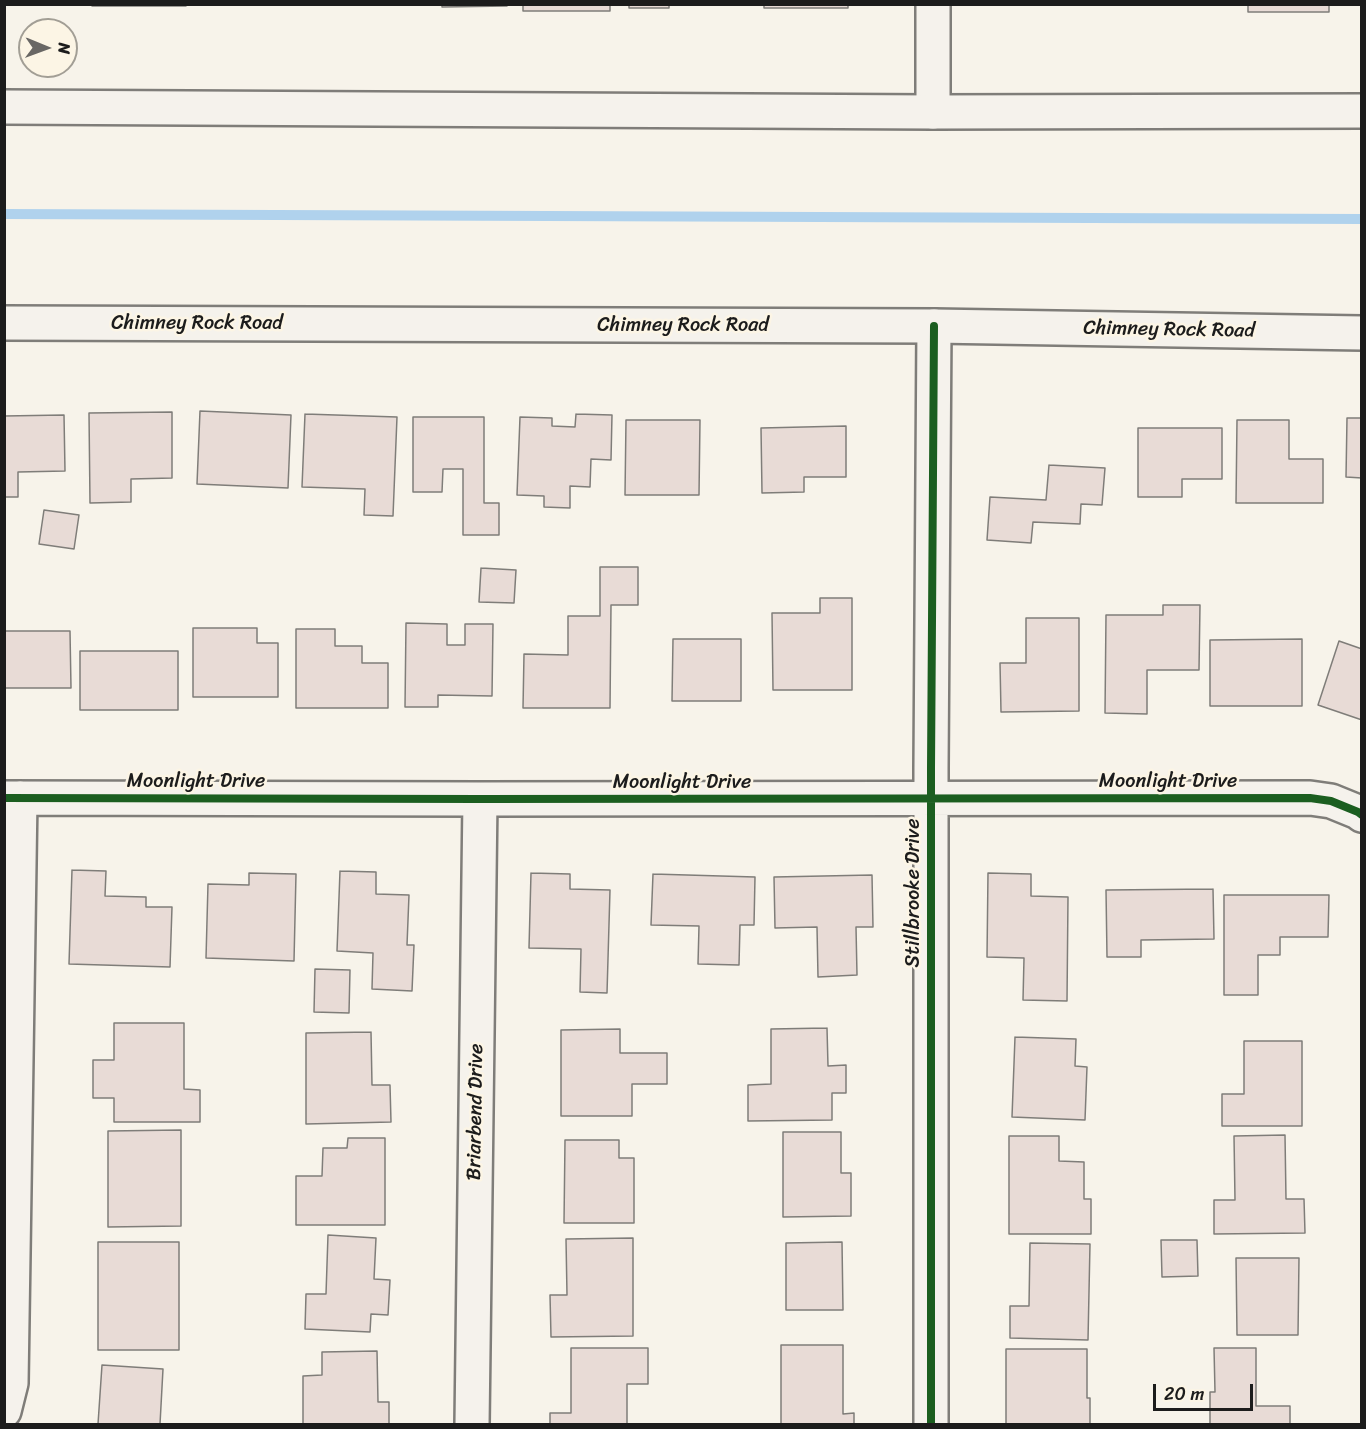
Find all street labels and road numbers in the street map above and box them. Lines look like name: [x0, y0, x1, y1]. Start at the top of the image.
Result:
street label: Chimney Rock Road: [111, 312, 283, 336]
street label: Chimney Rock Road: [597, 314, 769, 338]
street label: Chimney Rock Road: [1083, 317, 1255, 343]
street label: Moonlight Drive: [127, 770, 265, 794]
street label: Moonlight Drive: [1099, 770, 1237, 794]
street label: Moonlight Drive: [613, 771, 751, 795]
street label: Stillbrooke Drive: [902, 819, 926, 967]
street label: Briarbend Drive: [463, 1043, 489, 1181]

